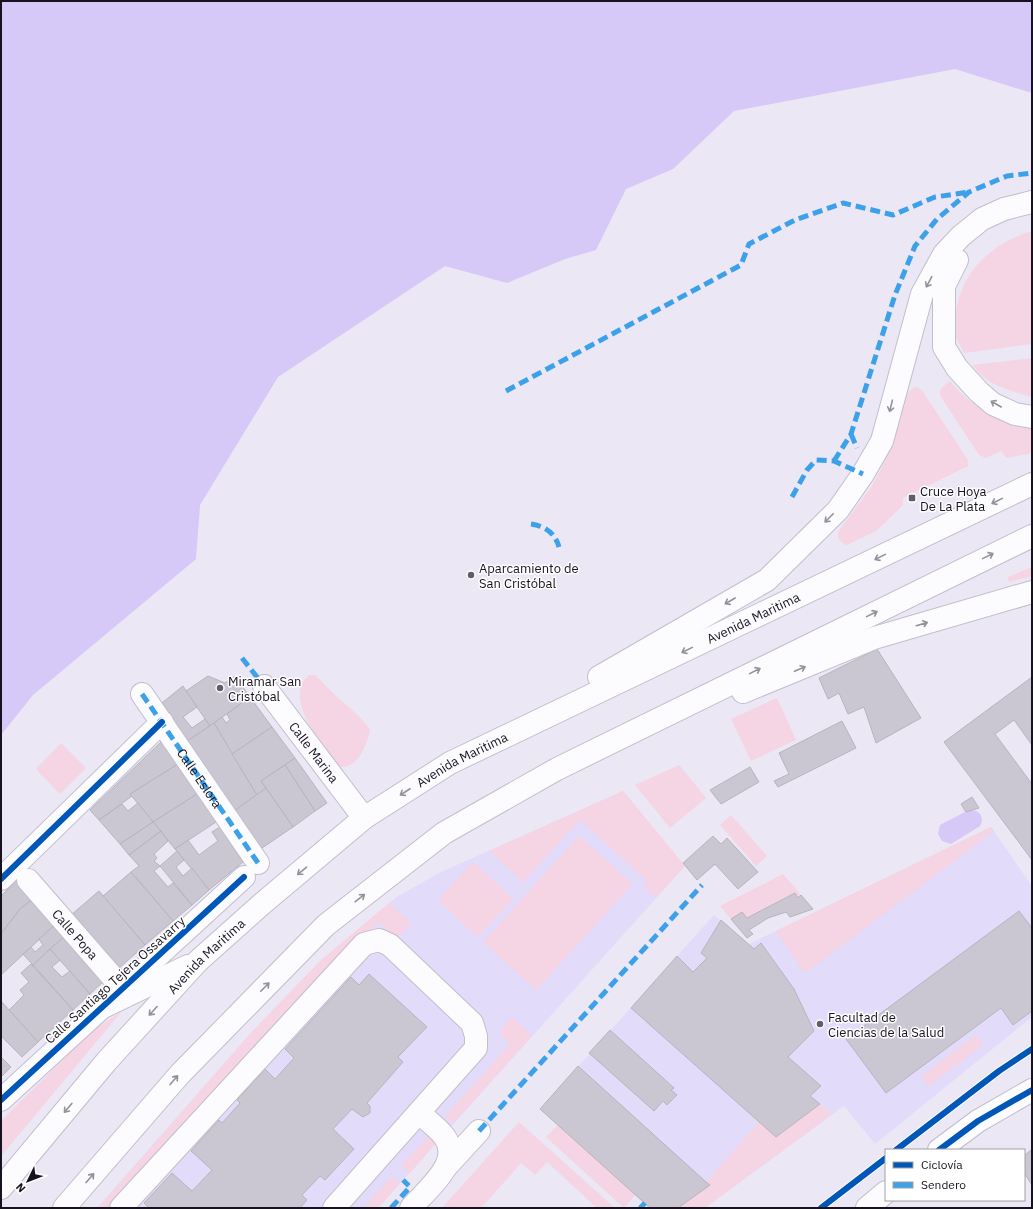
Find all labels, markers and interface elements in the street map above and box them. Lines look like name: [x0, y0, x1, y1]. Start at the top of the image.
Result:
one-way arrow: [925, 276, 932, 288]
one-way arrow: [886, 399, 894, 412]
one-way arrow: [990, 400, 1002, 408]
place label: Cruce Hoya De La Plata: [920, 483, 987, 515]
marker: Cruce Hoya De La Plata: [907, 493, 917, 503]
one-way arrow: [991, 498, 1003, 505]
one-way arrow: [824, 513, 834, 523]
one-way arrow: [982, 552, 994, 559]
one-way arrow: [874, 554, 886, 561]
place label: Aparcamiento de San Cristóbal: [479, 560, 579, 592]
marker: Aparcamiento de San Cristóbal: [466, 570, 476, 580]
street label: Avenida Maritima: [704, 588, 803, 647]
one-way arrow: [724, 598, 736, 606]
one-way arrow: [865, 610, 877, 617]
one-way arrow: [915, 620, 928, 627]
one-way arrow: [681, 646, 693, 654]
one-way arrow: [794, 664, 806, 672]
one-way arrow: [749, 667, 761, 675]
place label: Miramar San Cristóbal: [228, 673, 301, 705]
marker: Miramar San Cristóbal: [215, 683, 225, 693]
street label: Calle Marina: [286, 718, 343, 786]
street label: Avenida Maritima: [413, 728, 510, 791]
street label: Calle Eslora: [173, 745, 226, 811]
one-way arrow: [400, 788, 411, 796]
one-way arrow: [296, 866, 307, 875]
one-way arrow: [355, 894, 366, 903]
street label: Calle Popa: [49, 905, 102, 963]
street label: Calle Santiago Tejera Ossavarry: [41, 912, 189, 1047]
street label: Avenida Maritima: [164, 915, 249, 997]
one-way arrow: [260, 982, 270, 992]
one-way arrow: [149, 1005, 158, 1016]
place label: Facultad de Ciencias de la Salud: [828, 1009, 944, 1041]
marker: Facultad de Ciencias de la Salud: [815, 1019, 825, 1029]
one-way arrow: [170, 1074, 179, 1085]
one-way arrow: [63, 1103, 72, 1114]
legend: [885, 1149, 1025, 1201]
text: Ciclovía: [921, 1157, 963, 1172]
north arrow: [8, 1161, 48, 1201]
one-way arrow: [85, 1173, 94, 1184]
text: Sendero: [921, 1177, 966, 1192]
text: N: [13, 1180, 29, 1196]

